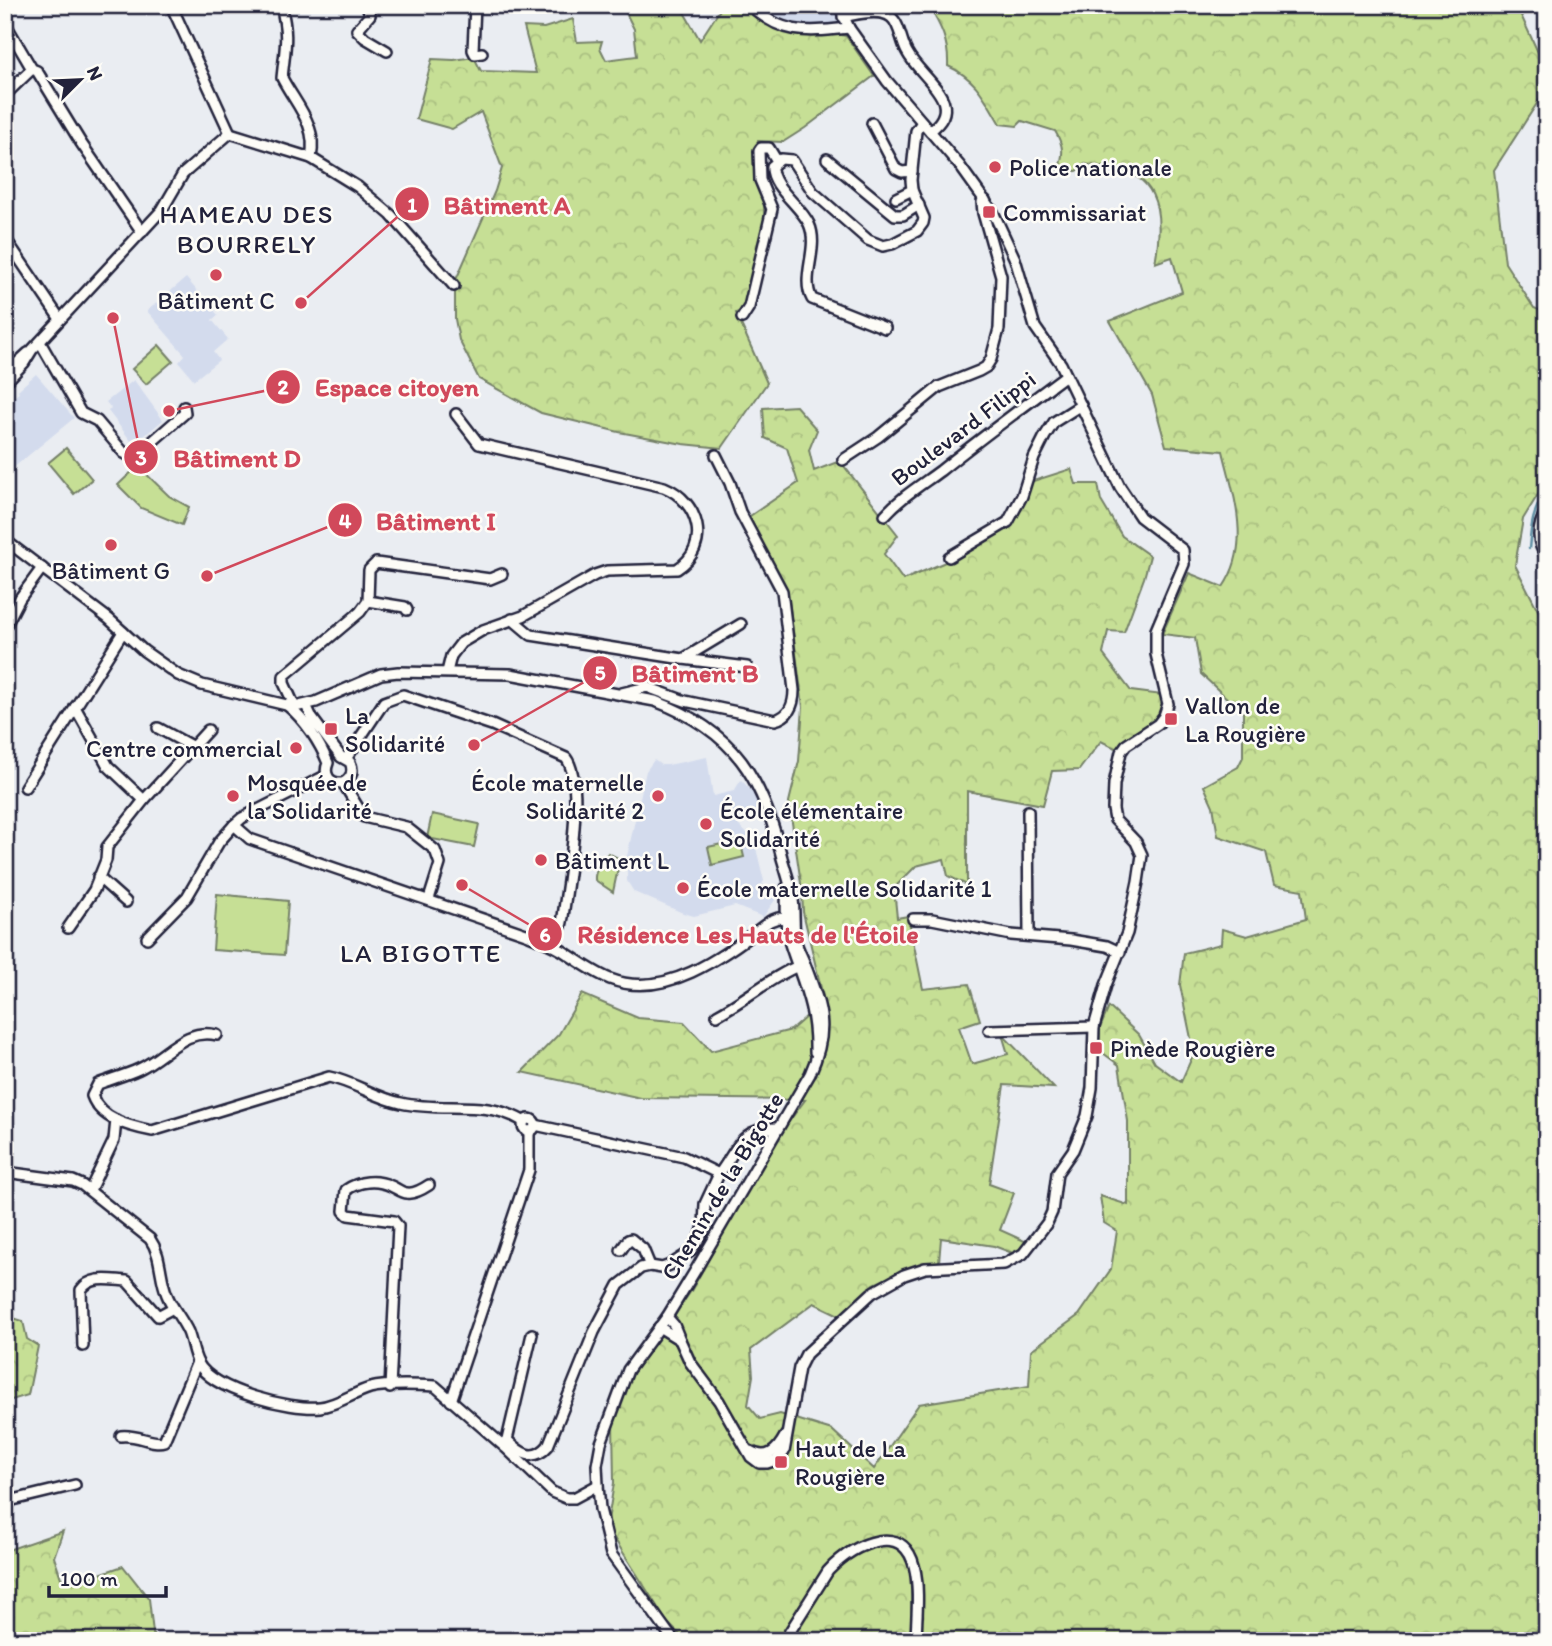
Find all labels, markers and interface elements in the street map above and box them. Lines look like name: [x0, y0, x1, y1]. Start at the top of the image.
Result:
north arrow: [46, 46, 116, 116]
text: N: [82, 63, 108, 84]
place label: Police nationale: [1009, 153, 1172, 182]
marker: Police nationale: [987, 159, 1003, 175]
callout: Bâtiment A: [395, 181, 585, 228]
text: Bâtiment A: [444, 189, 571, 221]
text: 1: [407, 192, 417, 217]
district label: HAMEAU DES BOURRELY: [160, 198, 334, 260]
place label: Commissariat: [1003, 198, 1146, 227]
marker: Commissariat: [981, 204, 997, 220]
marker: Bâtiment C: [208, 267, 224, 283]
place label: Bâtiment C: [157, 286, 275, 315]
callout: Espace citoyen: [266, 363, 493, 410]
street label: Boulevard Filippi: [885, 364, 1041, 492]
text: Espace citoyen: [315, 371, 479, 403]
text: 2: [277, 374, 289, 399]
callout: Bâtiment D: [124, 434, 314, 481]
text: Bâtiment D: [173, 442, 301, 474]
text: 3: [135, 445, 147, 470]
callout: Bâtiment I: [327, 497, 510, 544]
text: Bâtiment I: [376, 505, 496, 537]
text: 4: [339, 508, 352, 533]
marker: Bâtiment G: [103, 537, 119, 553]
place label: Bâtiment G: [52, 556, 170, 585]
callout: Bâtiment B: [582, 649, 772, 696]
text: Bâtiment B: [631, 657, 759, 689]
text: 5: [594, 660, 606, 685]
place label: Vallon de La Rougière: [1185, 691, 1306, 748]
place label: La Solidarité: [345, 701, 445, 758]
marker: Vallon de La Rougière: [1163, 711, 1179, 727]
marker: La Solidarité: [323, 721, 339, 737]
place label: Centre commercial: [86, 734, 282, 763]
marker: Centre commercial: [288, 740, 304, 756]
place label: Mosquée de la Solidarité: [247, 768, 372, 825]
place label: École maternelle Solidarité 2: [471, 768, 644, 825]
marker: Mosquée de la Solidarité: [225, 788, 241, 804]
marker: École maternelle Solidarité 2: [650, 788, 666, 804]
place label: École élémentaire Solidarité: [720, 796, 903, 853]
marker: École élémentaire Solidarité: [698, 816, 714, 832]
place label: Bâtiment L: [555, 846, 669, 875]
marker: Bâtiment L: [533, 852, 549, 868]
place label: École maternelle Solidarité 1: [697, 874, 992, 903]
marker: École maternelle Solidarité 1: [675, 880, 691, 896]
callout: Résidence Les Hauts de l'Étoile: [527, 911, 933, 958]
text: Résidence Les Hauts de l'Étoile: [577, 918, 919, 950]
text: 6: [539, 922, 551, 947]
district label: LA BIGOTTE: [340, 937, 502, 969]
place label: Pinède Rougière: [1110, 1034, 1275, 1063]
marker: Pinède Rougière: [1088, 1040, 1104, 1056]
street label: Chemin de la Bigotte: [654, 1087, 790, 1285]
place label: Haut de La Rougière: [795, 1434, 907, 1491]
marker: Haut de La Rougière: [773, 1454, 789, 1470]
scale bar: [49, 1555, 166, 1599]
text: 100 m: [60, 1566, 118, 1591]

